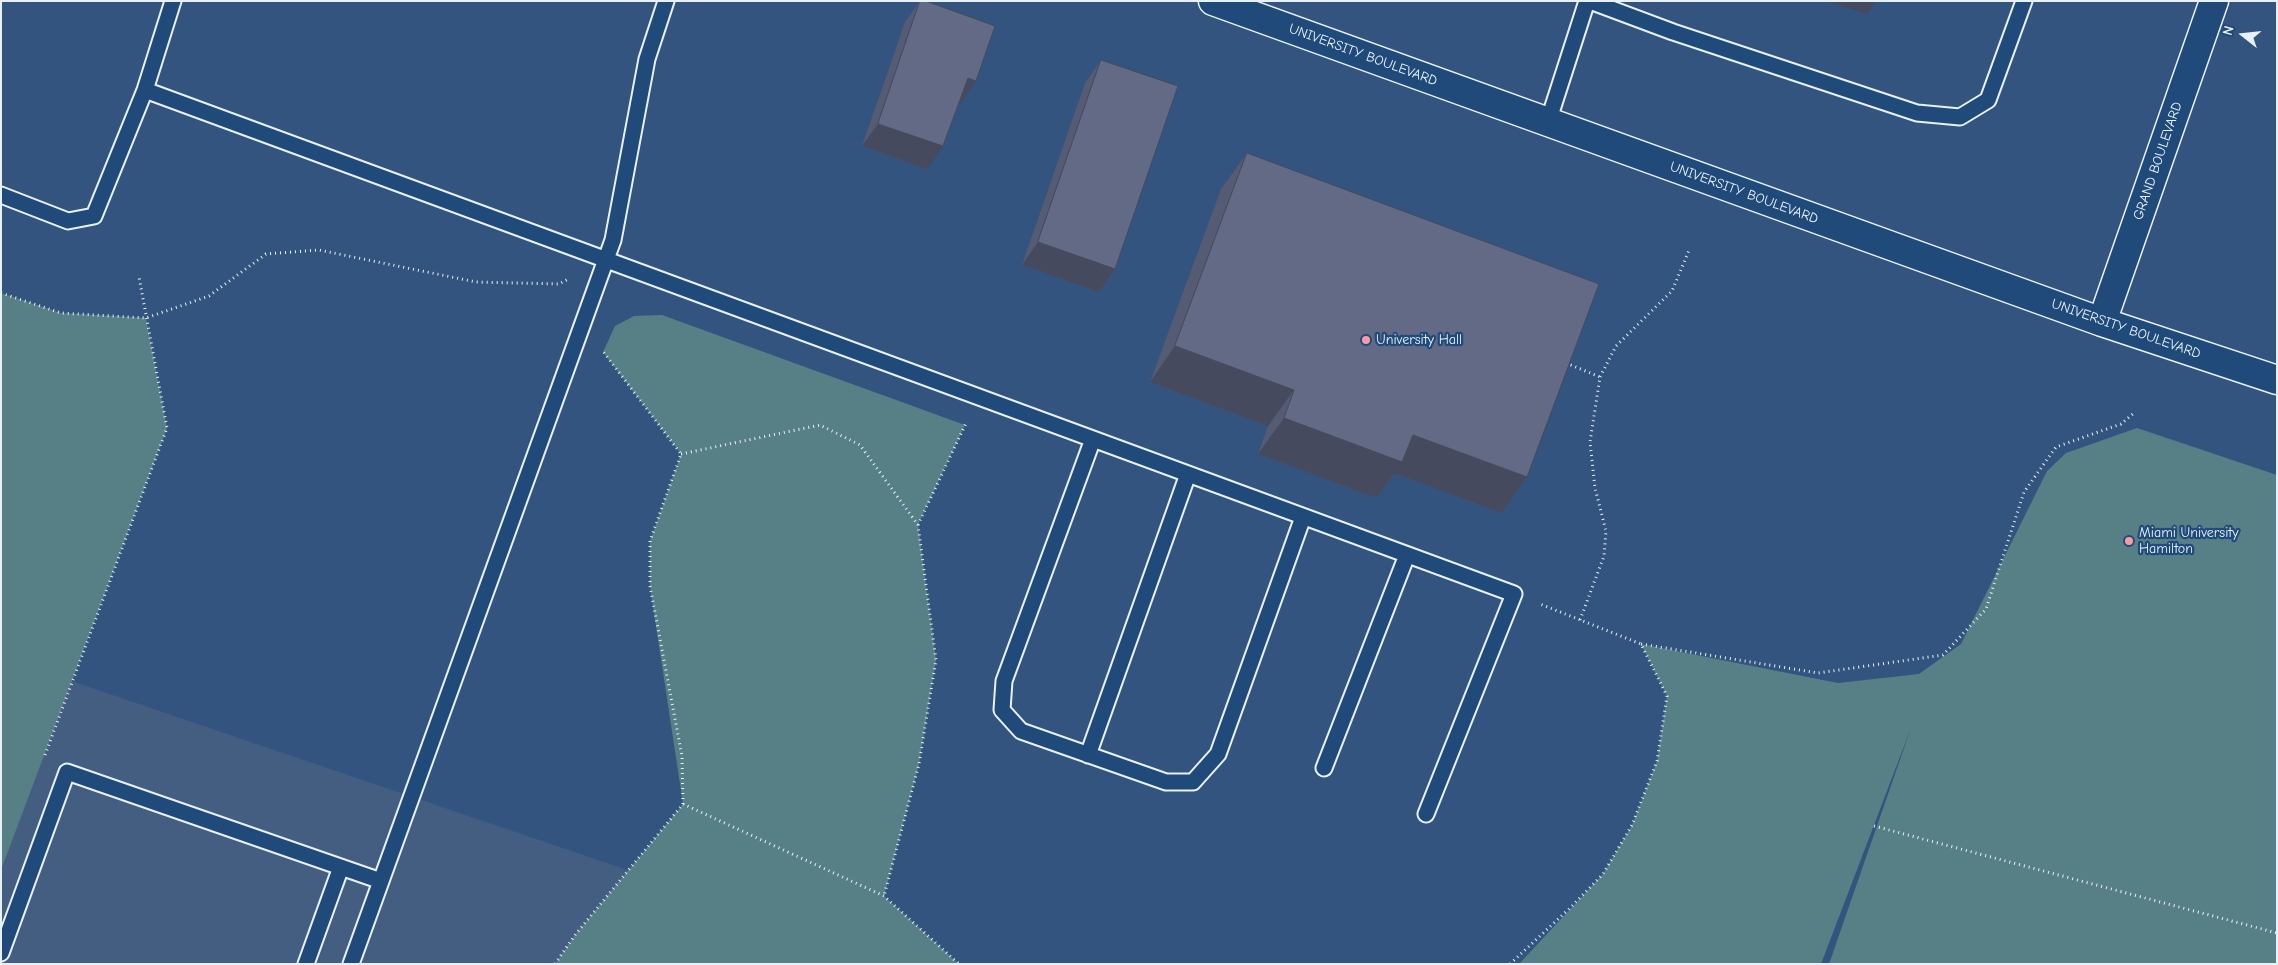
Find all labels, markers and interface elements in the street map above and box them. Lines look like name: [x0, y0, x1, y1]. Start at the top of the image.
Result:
north arrow: [2218, 10, 2268, 60]
street label: UNIVERSITY BOULEVARD: [1286, 20, 1440, 90]
text: N: [2219, 24, 2238, 37]
street label: GRAND BOULEVARD: [2130, 100, 2186, 222]
street label: UNIVERSITY BOULEVARD: [1667, 158, 1821, 228]
street label: UNIVERSITY BOULEVARD: [2049, 296, 2203, 362]
place label: University Hall: [1376, 332, 1462, 348]
marker: University Hall: [1360, 334, 1372, 346]
place label: Miami University Hamilton: [2139, 525, 2239, 558]
marker: Miami University Hamilton: [2123, 535, 2135, 547]

